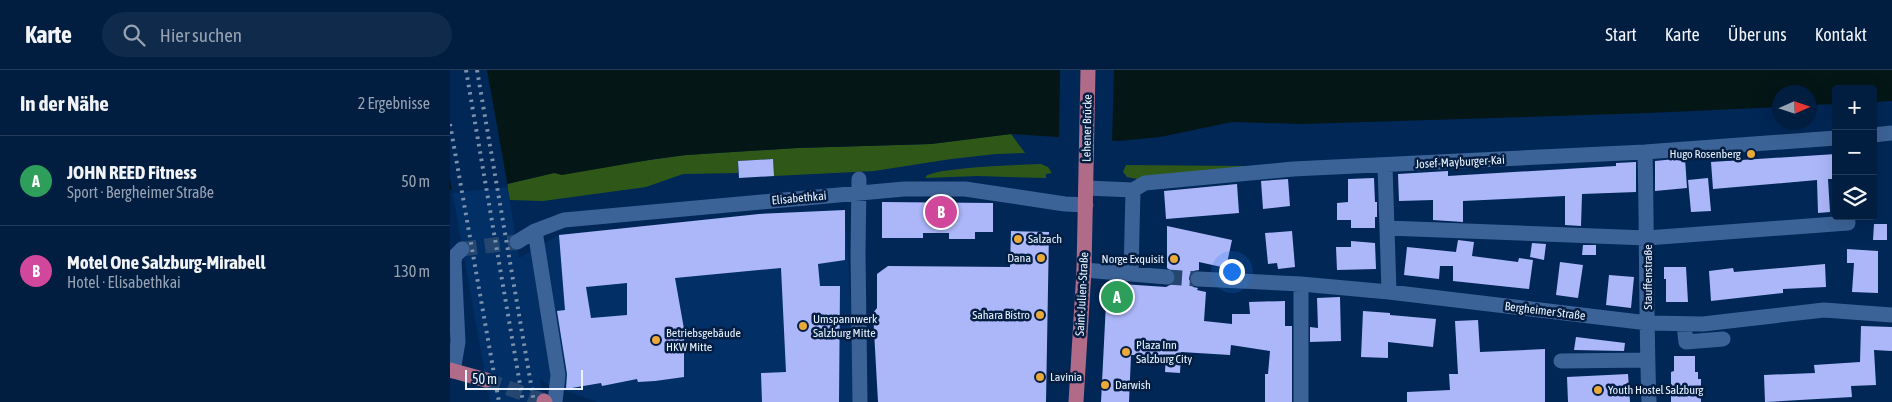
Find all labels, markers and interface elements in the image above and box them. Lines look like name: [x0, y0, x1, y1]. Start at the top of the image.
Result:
search box: [102, 12, 452, 57]
text: Karte: [25, 21, 72, 48]
icon: search: [120, 21, 148, 49]
text: Hier suchen: [160, 24, 242, 46]
text: Start: [1605, 24, 1637, 45]
text: Karte: [1665, 24, 1700, 45]
text: Über uns: [1728, 24, 1787, 45]
text: Kontakt: [1815, 24, 1867, 45]
north arrow: [1772, 85, 1817, 130]
map controls: [1832, 85, 1877, 220]
button: +: [1832, 85, 1877, 130]
text: In der Nähe: [20, 91, 109, 115]
text: 2 Ergebnisse: [358, 94, 430, 112]
street label: Lehener Brücke: [1079, 94, 1095, 162]
button: −: [1832, 130, 1877, 175]
place label: Hugo Rosenberg: [1669, 147, 1742, 161]
marker: Hugo Rosenberg: [1745, 148, 1757, 160]
street label: Josef-Mayburger-Kai: [1415, 153, 1505, 171]
text: JOHN REED Fitness: [67, 161, 197, 183]
text: A: [32, 172, 40, 190]
text: 50 m: [401, 172, 430, 190]
button: layers: [1832, 175, 1877, 220]
text: Sport · Bergheimer Straße: [67, 183, 214, 201]
street label: Elisabethkai: [771, 189, 827, 207]
pin: B: [925, 193, 957, 231]
place label: Salzach: [1028, 232, 1062, 246]
marker: Salzach: [1012, 233, 1024, 245]
street label: Stauffenstraße: [1641, 244, 1655, 310]
text: Motel One Salzburg-Mirabell: [67, 251, 265, 273]
place label: Dana: [1007, 251, 1031, 265]
marker: Dana: [1035, 252, 1047, 264]
street label: Saint-Julien-Straße: [1073, 252, 1091, 336]
place label: Norge Exquisit: [1102, 252, 1165, 266]
marker: Norge Exquisit: [1168, 253, 1180, 265]
your location: [1219, 259, 1245, 285]
text: B: [32, 262, 40, 280]
text: 130 m: [394, 262, 430, 280]
text: Hotel · Elisabethkai: [67, 273, 181, 291]
pin: A: [1101, 278, 1133, 316]
street label: Bergheimer Straße: [1504, 299, 1586, 323]
place label: Sahara Bistro: [972, 308, 1030, 322]
marker: Sahara Bistro: [1034, 309, 1046, 321]
place label: Umspannwerk Salzburg Mitte: [813, 312, 878, 340]
marker: Umspannwerk Salzburg Mitte: [797, 320, 809, 332]
place label: Betriebsgebäude HKW Mitte: [666, 326, 741, 354]
marker: Betriebsgebäude HKW Mitte: [650, 334, 662, 346]
place label: Plaza Inn Salzburg City: [1136, 338, 1192, 366]
marker: Plaza Inn Salzburg City: [1120, 346, 1132, 358]
scale bar: [465, 367, 582, 390]
place label: Lavinia: [1050, 370, 1082, 384]
text: 50 m: [472, 371, 497, 387]
marker: Lavinia: [1034, 371, 1046, 383]
place label: Darwish: [1115, 378, 1151, 392]
marker: Darwish: [1099, 379, 1111, 391]
place label: Youth Hostel Salzburg: [1608, 383, 1704, 397]
marker: Youth Hostel Salzburg: [1592, 384, 1604, 396]

